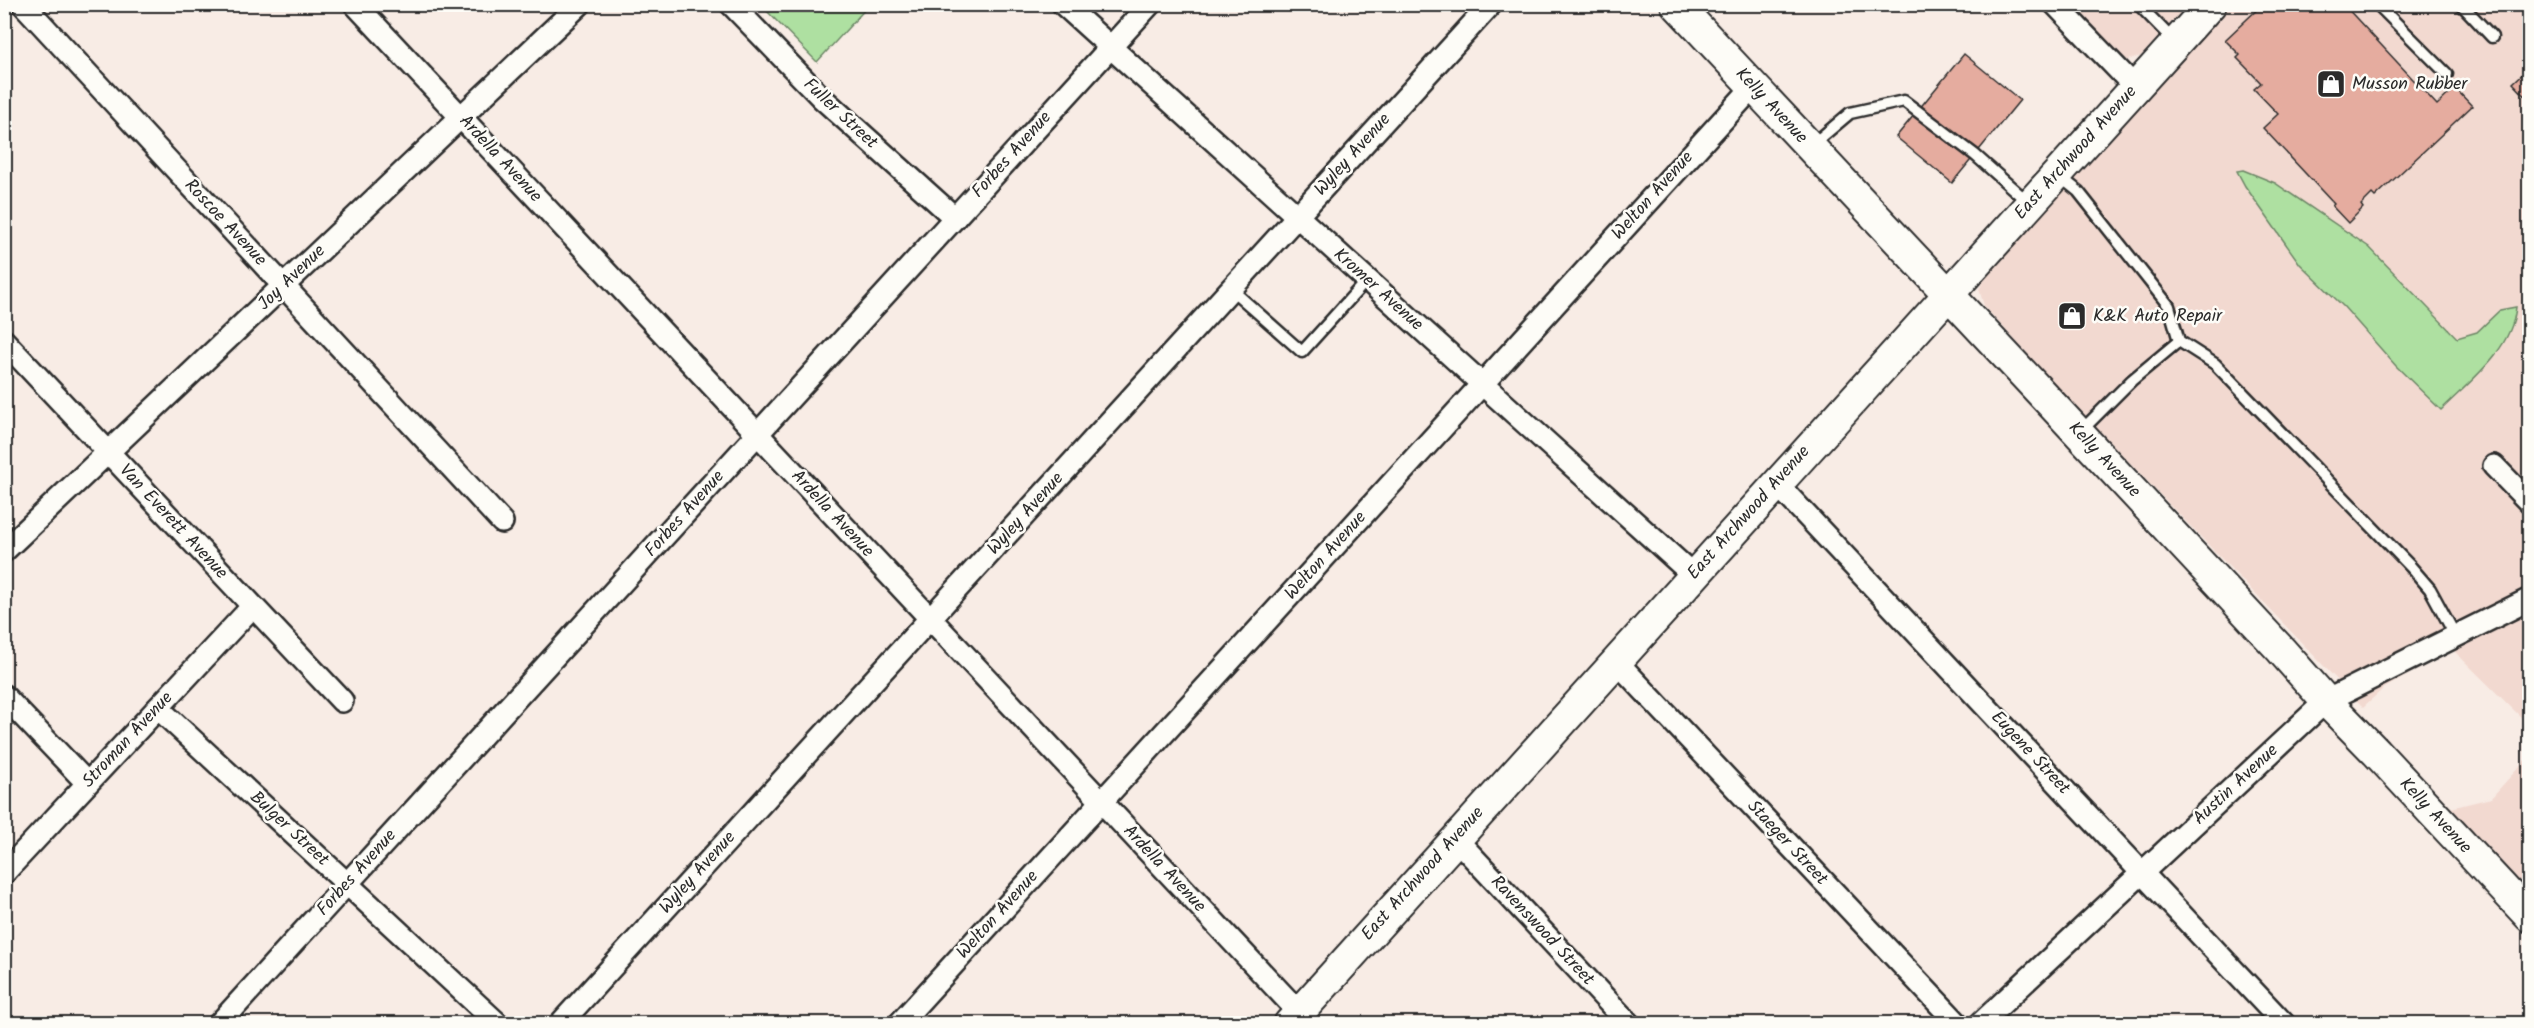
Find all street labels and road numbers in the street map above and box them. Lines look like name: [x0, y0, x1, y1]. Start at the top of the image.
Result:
street label: Kelly Avenue: [1728, 61, 1814, 151]
street label: Fuller Street: [796, 71, 885, 157]
street label: East Archwood Avenue: [2007, 79, 2145, 227]
street label: Forbes Avenue: [965, 105, 1059, 205]
street label: Wyley Avenue: [1308, 107, 1398, 203]
street label: Ardella Avenue: [451, 108, 549, 210]
street label: Welton Avenue: [1605, 145, 1701, 247]
street label: Roscoe Avenue: [177, 173, 273, 273]
street label: Joy Avenue: [251, 238, 333, 318]
street label: Kromer Avenue: [1326, 241, 1430, 339]
street label: Kelly Avenue: [2061, 415, 2147, 505]
street label: East Archwood Avenue: [1680, 439, 1818, 587]
street label: Van Everett Avenue: [111, 458, 235, 586]
street label: Ardella Avenue: [783, 463, 881, 565]
street label: Forbes Avenue: [638, 464, 732, 564]
street label: Wyley Avenue: [981, 466, 1071, 562]
street label: Welton Avenue: [1278, 505, 1374, 607]
street label: Stroman Avenue: [75, 685, 181, 795]
street label: Eugene Street: [1983, 704, 2078, 803]
street label: Austin Avenue: [2186, 737, 2286, 833]
street label: Kelly Avenue: [2392, 771, 2478, 861]
street label: Bulger Street: [243, 784, 336, 874]
street label: Staeger Street: [1739, 793, 1835, 893]
street label: East Archwood Avenue: [1354, 800, 1492, 948]
street label: Ardella Avenue: [1115, 818, 1213, 920]
street label: Forbes Avenue: [310, 823, 404, 923]
street label: Wyley Avenue: [653, 825, 743, 921]
street label: Welton Avenue: [950, 864, 1046, 966]
street label: Ravenswood Street: [1483, 869, 1602, 994]

